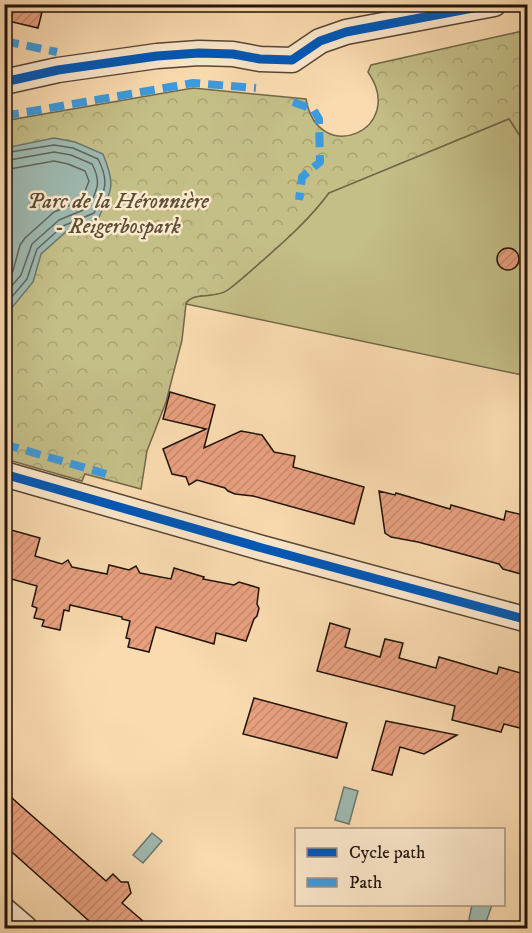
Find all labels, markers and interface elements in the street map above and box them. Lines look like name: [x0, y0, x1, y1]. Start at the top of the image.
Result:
park label: Parc de la Héronnière - Reigerbospark: [27, 188, 209, 240]
legend: [295, 828, 505, 906]
text: Cycle path: [349, 842, 426, 864]
text: Path: [349, 872, 383, 894]

